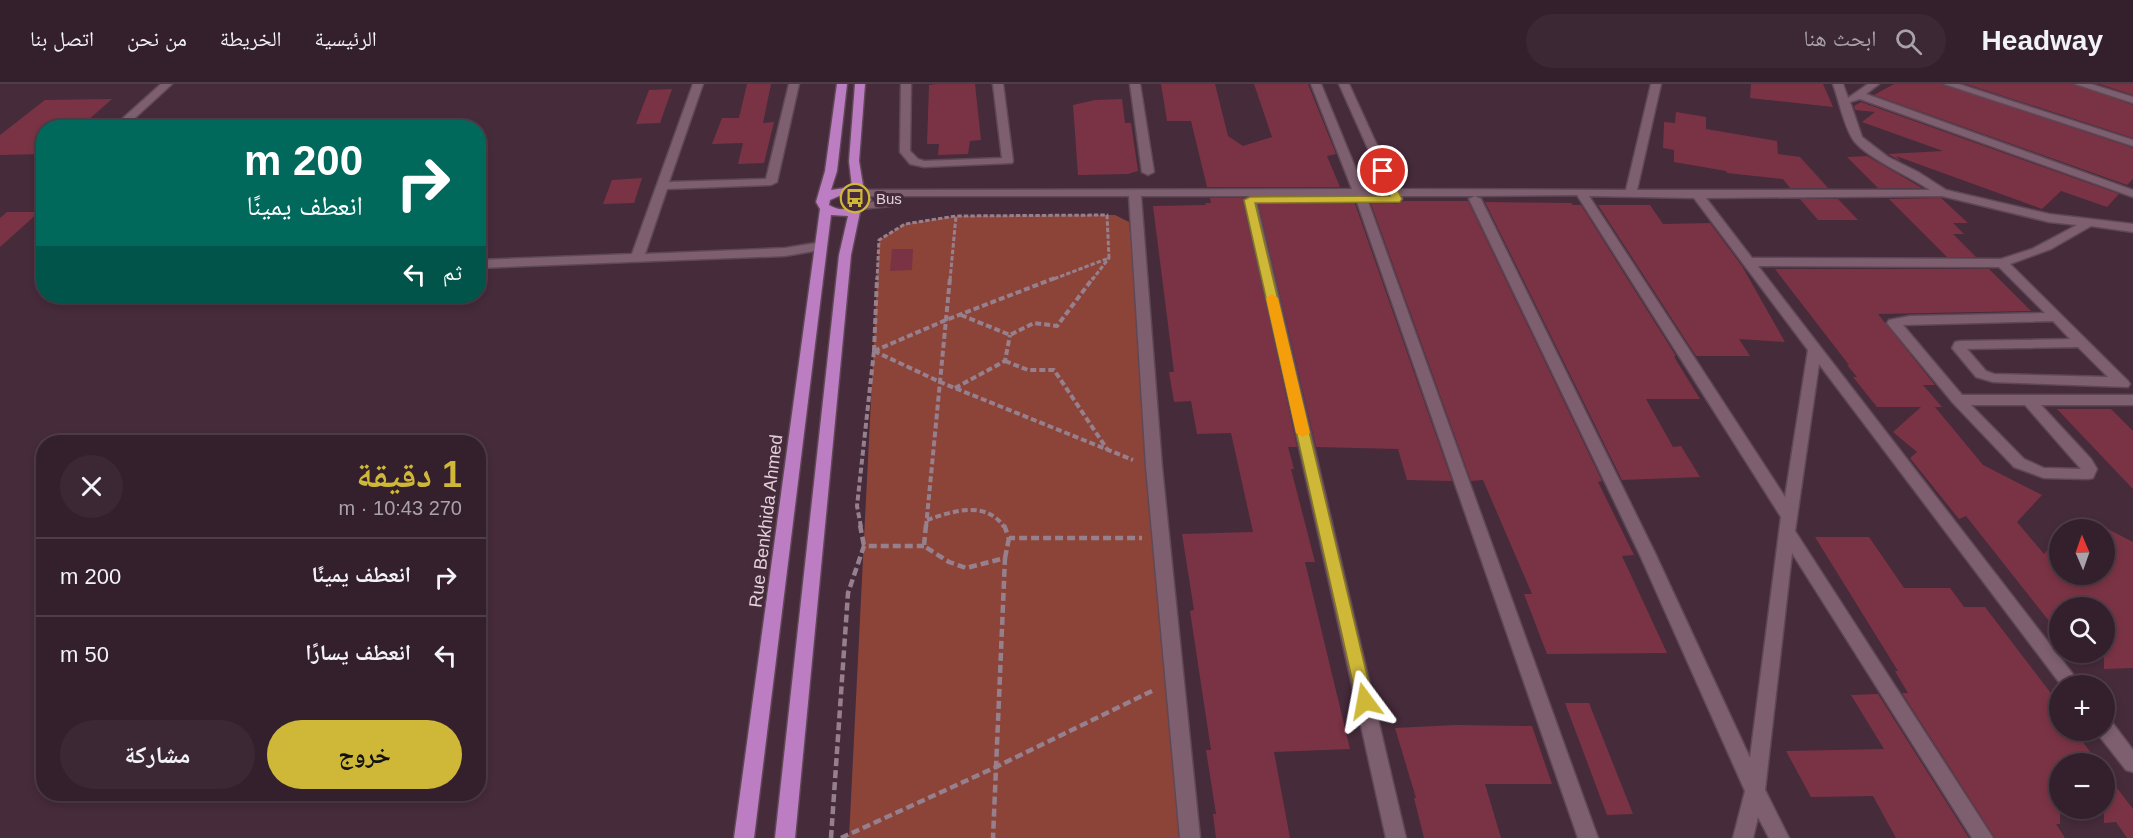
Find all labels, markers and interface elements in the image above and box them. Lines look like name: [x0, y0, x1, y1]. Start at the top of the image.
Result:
search box: [1526, 14, 1946, 68]
icon: search: [1892, 25, 1925, 58]
text: Headway: [1982, 25, 2103, 56]
text: ابحث هنا: [1803, 26, 1877, 51]
text: اتصل بنا: [30, 27, 94, 50]
text: من نحن: [127, 27, 187, 50]
text: الخريطة: [220, 27, 282, 50]
text: الرئيسية: [315, 27, 377, 50]
text: 200 m: [244, 137, 363, 184]
icon: right: [384, 144, 462, 222]
pin: [1357, 145, 1408, 196]
icon: arrive: [1366, 154, 1399, 187]
bus stop icon: Bus: [839, 182, 871, 214]
place label: Bus: [876, 190, 902, 207]
text: انعطف يمينًا: [247, 191, 363, 221]
icon: left: [398, 258, 431, 291]
text: ثم: [443, 260, 462, 285]
street label: Rue Benkhida Ahmed: [745, 433, 787, 609]
text: 1 دقيقة: [356, 454, 462, 495]
button: close: [60, 455, 123, 518]
text: 270 m · 10:43: [339, 497, 462, 519]
north arrow: [2049, 519, 2115, 585]
map controls: [2049, 519, 2115, 819]
icon: right: [429, 561, 462, 594]
text: انعطف يمينًا: [312, 562, 411, 587]
text: 200 m: [60, 564, 121, 589]
button: search: [2049, 597, 2115, 663]
icon: left: [429, 639, 462, 672]
text: انعطف يسارًا: [305, 640, 411, 665]
text: 50 m: [60, 642, 109, 667]
position arrow: [1333, 669, 1397, 733]
button: +: [2049, 675, 2115, 741]
button: مشاركة: [60, 720, 255, 789]
button: خروج: [267, 720, 462, 789]
button: −: [2049, 753, 2115, 819]

